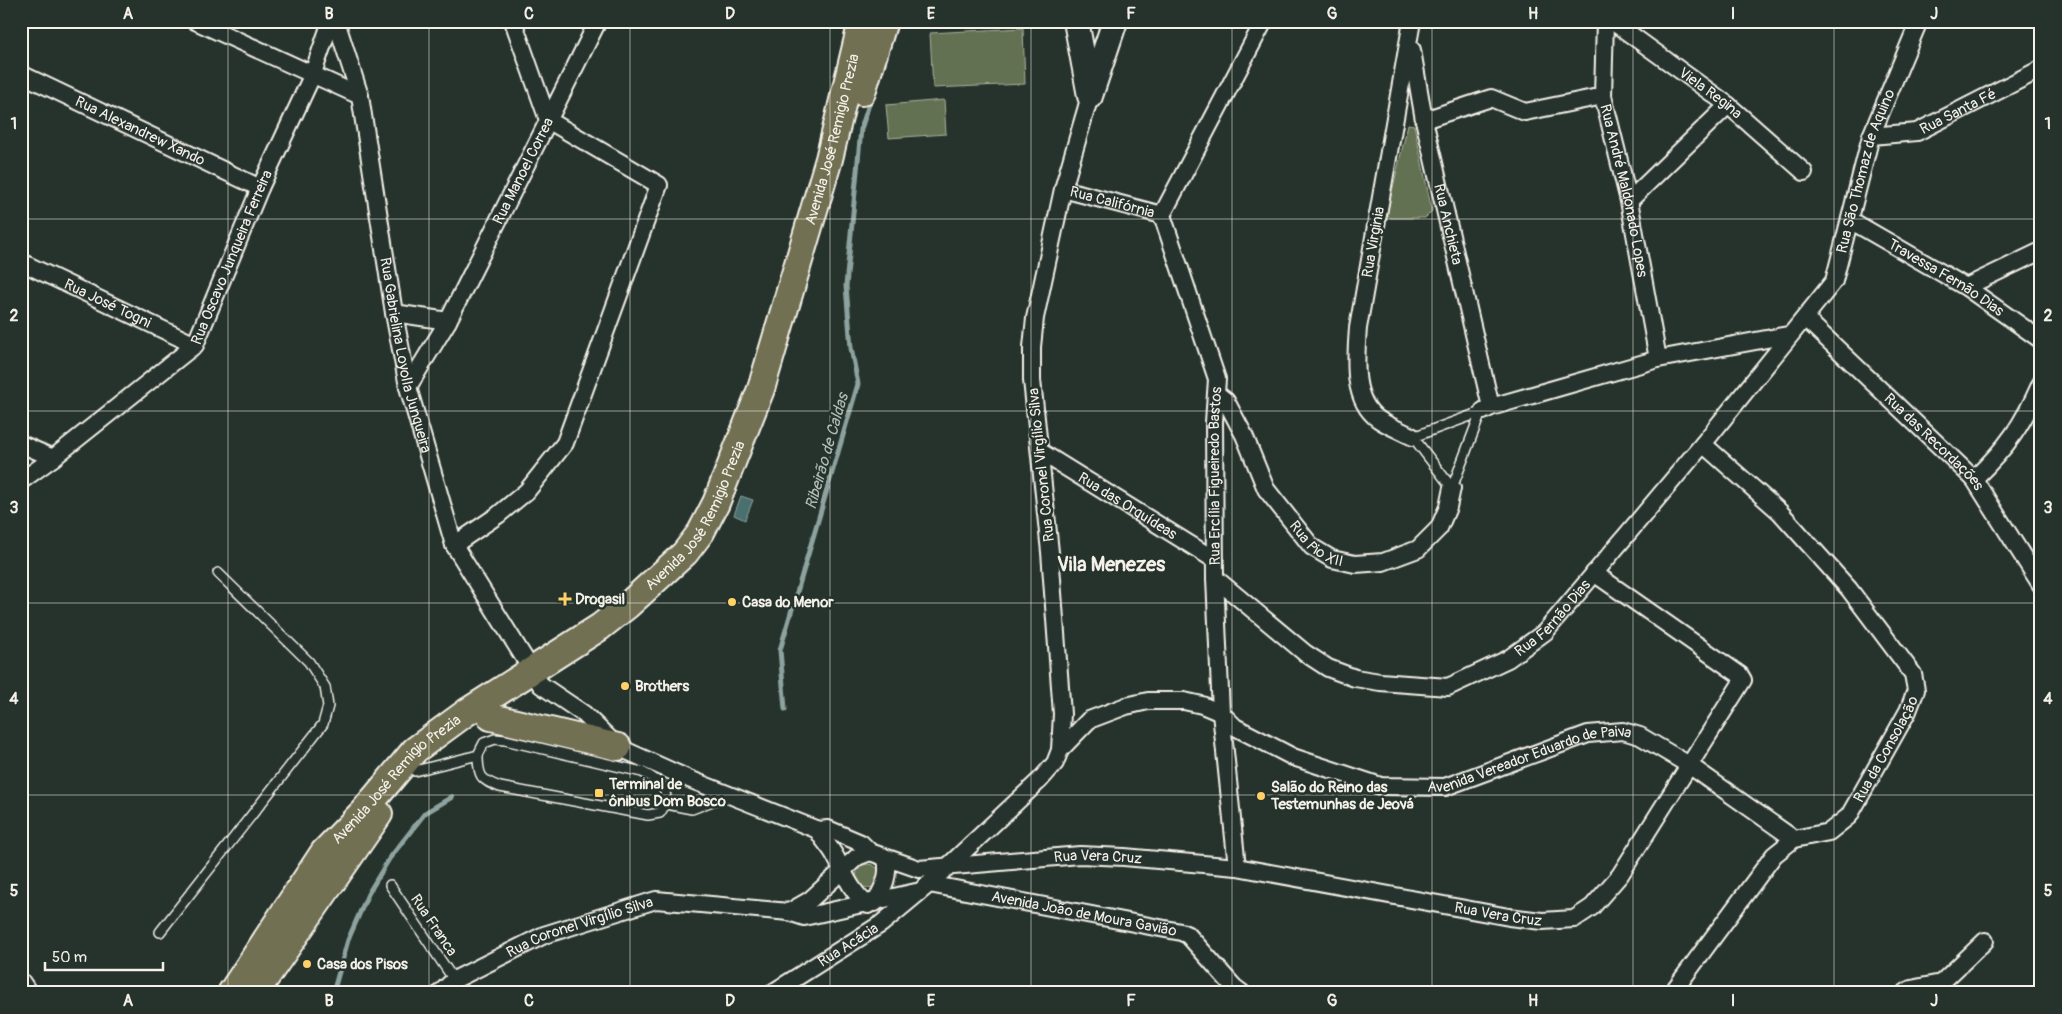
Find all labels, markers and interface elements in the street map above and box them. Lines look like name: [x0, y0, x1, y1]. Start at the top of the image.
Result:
text: A: [123, 4, 134, 24]
text: B: [324, 4, 334, 24]
text: C: [524, 4, 534, 24]
text: D: [725, 4, 735, 24]
text: E: [927, 4, 936, 24]
text: F: [1126, 4, 1136, 24]
text: G: [1327, 4, 1338, 24]
text: H: [1528, 4, 1538, 24]
text: I: [1731, 4, 1735, 24]
text: J: [1930, 4, 1938, 24]
street label: Avenida José Remigio Prezia: [801, 52, 864, 227]
street label: Viela Regina: [1675, 63, 1746, 123]
street label: Rua Santa Fé: [1917, 84, 2000, 139]
street label: Rua São Thomaz de Aquino: [1832, 86, 1900, 255]
street label: Rua Alexandrew Xando: [72, 92, 208, 170]
street label: Rua André Maldonado Lopes: [1595, 102, 1652, 279]
text: 1: [11, 114, 17, 134]
street label: Rua Manoel Correa: [489, 114, 558, 228]
text: 1: [2045, 114, 2051, 134]
street label: Rua Oscavo Junqueira Ferreira: [187, 167, 277, 348]
street label: Rua Califórnia: [1068, 182, 1157, 223]
street label: Rua Anchieta: [1429, 182, 1466, 267]
street label: Rua Virginia: [1358, 205, 1389, 279]
street label: Travessa Fernão Dias: [1884, 235, 2008, 321]
street label: Rua Gabrielina Loyolla Junqueira: [375, 256, 436, 455]
street label: Rua José Togni: [61, 275, 154, 333]
text: 2: [10, 306, 19, 326]
text: 2: [2044, 306, 2053, 326]
street label: Rua Ercília Figueiredo Bastos: [1205, 386, 1226, 565]
street label: Rua Coronel Virgílio Silva: [1024, 387, 1059, 543]
water label: Ribeirão de Caldas: [801, 389, 854, 512]
street label: Rua das Recordações: [1880, 389, 1988, 494]
street label: Avenida José Remigio Prezia: [641, 438, 750, 595]
street label: Rua das Orquídeas: [1074, 468, 1181, 544]
text: 3: [10, 498, 19, 518]
text: 3: [2044, 498, 2053, 518]
street label: Rua Pio XII: [1285, 517, 1345, 571]
district label: Vila Menezes: [1057, 552, 1165, 577]
street label: Rua Fernão Dias: [1511, 576, 1595, 661]
place label: Drogasil: [575, 590, 625, 609]
marker: Drogasil: [559, 593, 571, 605]
place label: Casa do Menor: [742, 593, 834, 612]
marker: Casa do Menor: [726, 596, 738, 608]
place label: Brothers: [635, 677, 689, 696]
marker: Brothers: [619, 680, 631, 692]
text: 4: [9, 689, 19, 709]
text: 4: [2043, 689, 2053, 709]
street label: Rua da Consolação: [1850, 694, 1923, 806]
street label: Avenida José Remigio Prezia: [328, 711, 465, 848]
street label: Avenida Vereador Eduardo de Paiva: [1427, 722, 1634, 797]
place label: Terminal de ônibus Dom Bosco: [608, 775, 726, 811]
place label: Salão do Reino das Testemunhas de Jeová: [1270, 778, 1414, 814]
marker: Terminal de ônibus Dom Bosco: [593, 787, 605, 799]
marker: Salão do Reino das Testemunhas de Jeová: [1255, 790, 1267, 802]
street label: Rua Vera Cruz: [1053, 846, 1143, 869]
text: 5: [10, 881, 19, 901]
text: 5: [2044, 881, 2053, 901]
street label: Avenida João de Moura Gavião: [990, 887, 1178, 941]
street label: Rua Franca: [406, 891, 461, 960]
street label: Rua Coronel Virgílio Silva: [503, 893, 655, 962]
street label: Rua Vera Cruz: [1453, 898, 1543, 931]
street label: Rua Acácia: [814, 919, 882, 972]
scale bar: [45, 939, 162, 971]
text: 50 m: [52, 948, 87, 967]
place label: Casa dos Pisos: [317, 955, 408, 974]
marker: Casa dos Pisos: [301, 958, 313, 970]
text: A: [123, 991, 134, 1011]
text: B: [324, 991, 334, 1011]
text: C: [524, 991, 534, 1011]
text: D: [725, 991, 735, 1011]
text: E: [927, 991, 936, 1011]
text: F: [1126, 991, 1136, 1011]
text: G: [1327, 991, 1338, 1011]
text: H: [1528, 991, 1538, 1011]
text: I: [1731, 991, 1735, 1011]
text: J: [1930, 991, 1938, 1011]

